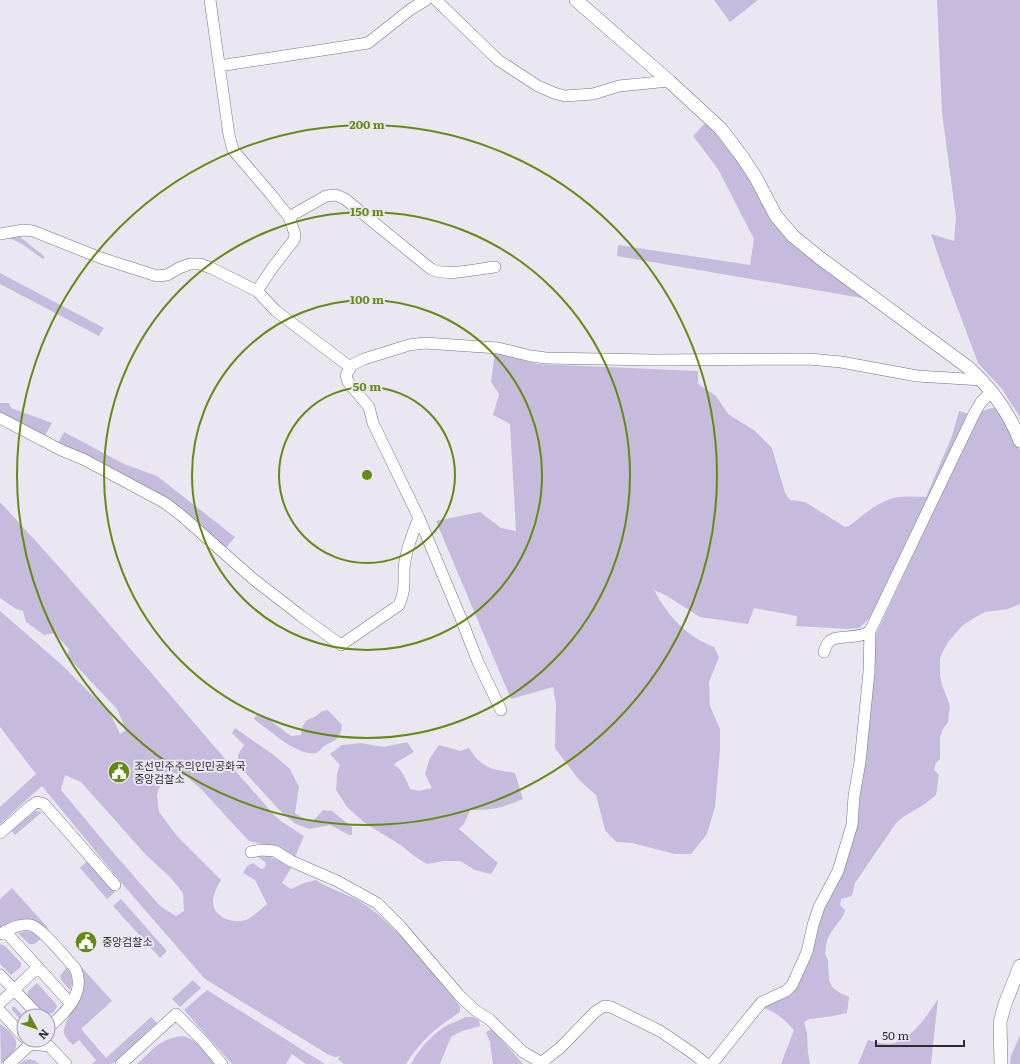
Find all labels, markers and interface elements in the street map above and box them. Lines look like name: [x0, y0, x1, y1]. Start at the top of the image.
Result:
text: 200 m: [349, 115, 385, 133]
text: 150 m: [350, 202, 384, 220]
text: 100 m: [350, 290, 384, 308]
text: 50 m: [353, 377, 381, 395]
centre of rings: [360, 468, 374, 482]
place label: 조선민주주의인민공화국 중앙검찰소: [134, 757, 245, 786]
public building icon: 조선민주주의인민공화국 중앙검찰소: [106, 759, 132, 785]
public building icon: 중앙검찰소: [73, 929, 99, 955]
place label: 중앙검찰소: [102, 933, 153, 949]
north arrow: [16, 1008, 56, 1048]
scale bar: [876, 1022, 964, 1048]
text: N: [35, 1026, 54, 1044]
text: 50 m: [882, 1026, 909, 1044]

